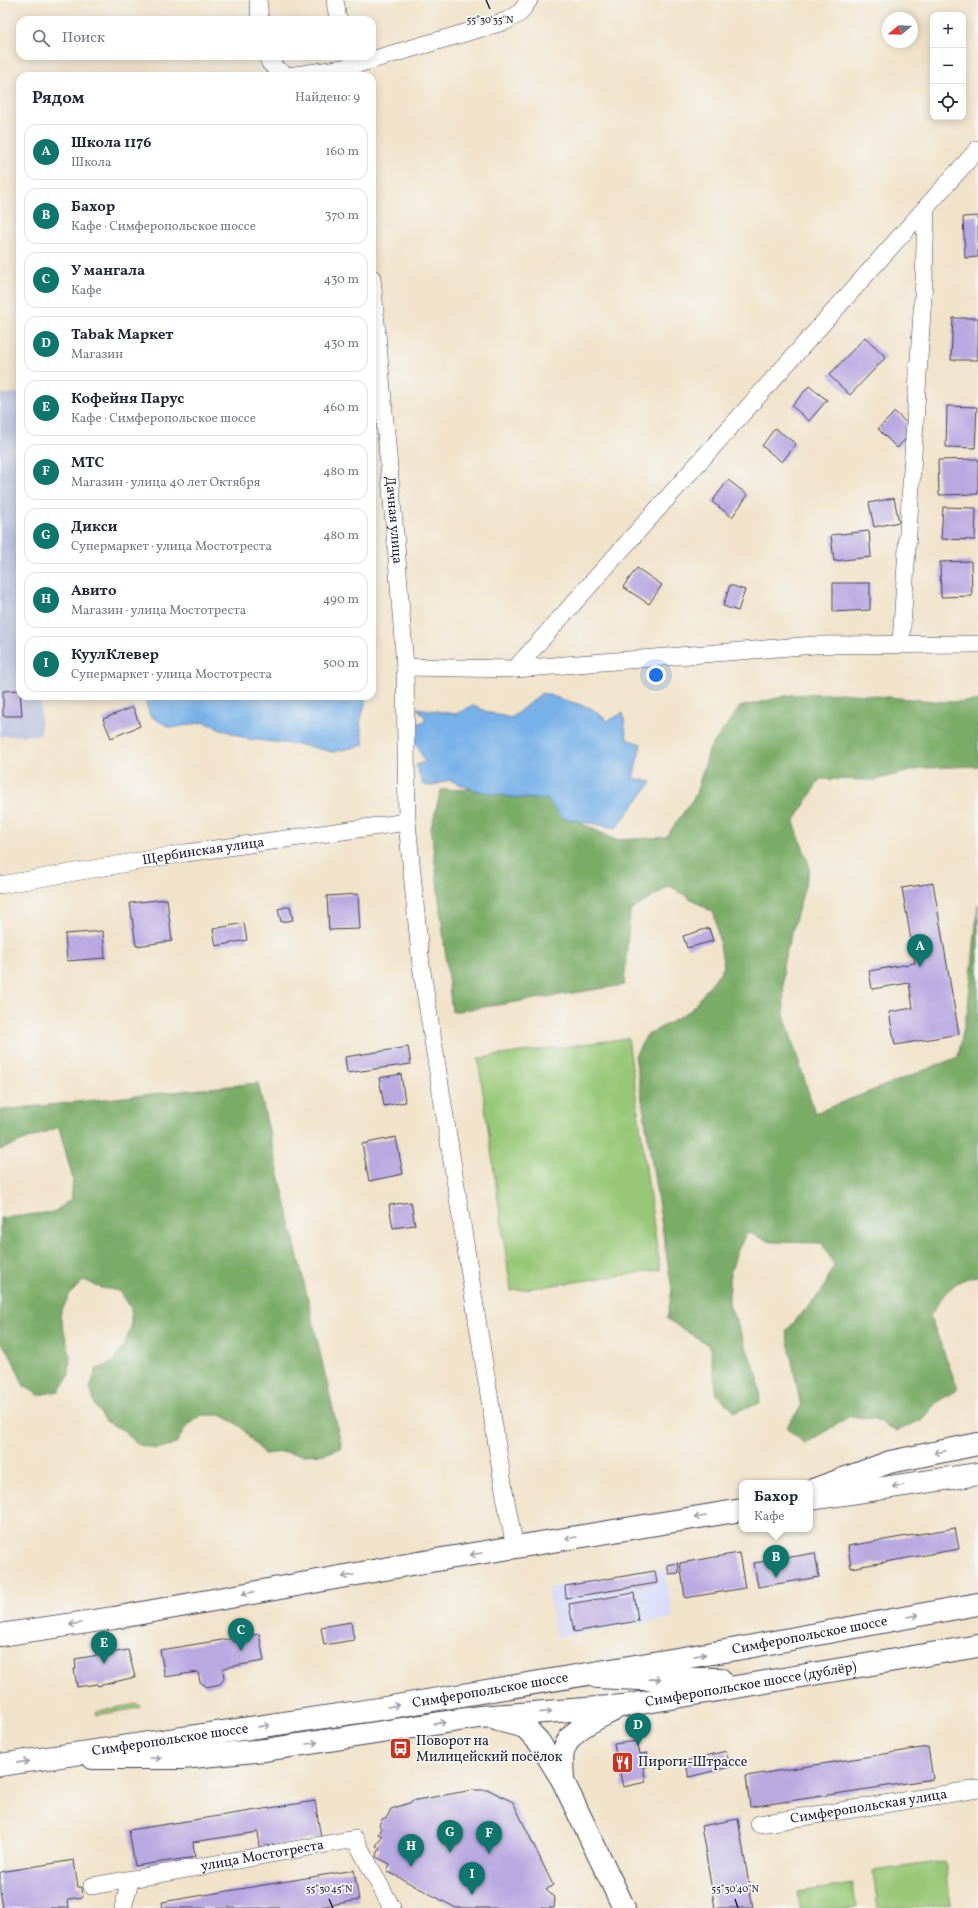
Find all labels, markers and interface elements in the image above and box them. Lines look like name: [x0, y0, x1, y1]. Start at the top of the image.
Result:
north arrow: [882, 12, 918, 48]
map controls: [930, 12, 966, 120]
button: +: [930, 12, 966, 48]
text: 55°30'35"N: [467, 13, 514, 27]
search box: [16, 16, 376, 60]
icon: search: [30, 27, 52, 49]
text: Поиск: [62, 28, 105, 49]
button: −: [930, 48, 966, 84]
button: locate: [930, 84, 966, 120]
text: Рядом: [32, 87, 85, 110]
text: Найдено: 9: [295, 89, 360, 107]
text: Школа 1176: [71, 133, 151, 154]
text: A: [41, 143, 51, 161]
text: 160 m: [325, 143, 359, 161]
text: Школа: [71, 154, 111, 172]
text: Бахор: [71, 197, 115, 218]
text: B: [42, 207, 50, 225]
text: 370 m: [325, 207, 359, 225]
text: Кафе · Симферопольское шоссе: [71, 218, 256, 236]
text: У мангала: [71, 261, 145, 282]
text: C: [42, 271, 50, 289]
text: 430 m: [323, 271, 359, 289]
text: Кафе: [71, 282, 102, 300]
text: Tabak Маркет: [71, 325, 174, 346]
text: D: [41, 335, 51, 353]
text: 430 m: [323, 335, 359, 353]
text: Магазин: [71, 346, 123, 364]
text: Кофейня Парус: [71, 389, 184, 410]
text: E: [42, 399, 50, 417]
text: 460 m: [323, 399, 359, 417]
text: Кафе · Симферопольское шоссе: [71, 410, 256, 428]
text: МТС: [71, 453, 104, 474]
text: F: [42, 463, 50, 481]
text: 480 m: [323, 463, 359, 481]
text: Магазин · улица 40 лет Октября: [71, 474, 260, 492]
street label: Дачная улица: [380, 475, 407, 565]
text: Дикси: [71, 517, 117, 538]
text: G: [41, 527, 51, 545]
text: 480 m: [323, 527, 359, 545]
text: Супермаркет · улица Мостотреста: [71, 538, 272, 556]
text: Авито: [71, 581, 116, 602]
text: H: [41, 591, 51, 609]
text: 490 m: [323, 591, 359, 609]
text: Магазин · улица Мостотреста: [71, 602, 246, 620]
text: КуулКлевер: [71, 645, 159, 666]
text: I: [44, 655, 48, 673]
text: 500 m: [323, 655, 359, 673]
your location: [646, 665, 666, 685]
text: Супермаркет · улица Мостотреста: [71, 666, 272, 684]
street label: Щербинская улица: [141, 833, 266, 870]
pin: A: [907, 934, 933, 967]
one-way arrow: [934, 1448, 947, 1456]
popup: [739, 1480, 813, 1532]
one-way arrow: [892, 1482, 905, 1490]
text: Бахор: [754, 1487, 798, 1508]
text: Кафе: [754, 1508, 784, 1526]
one-way arrow: [694, 1513, 707, 1521]
one-way arrow: [565, 1535, 578, 1543]
pin: B: [763, 1545, 789, 1578]
one-way arrow: [470, 1550, 483, 1558]
one-way arrow: [342, 1572, 355, 1580]
one-way arrow: [242, 1590, 255, 1598]
street label: Симферопольское шоссе: [730, 1612, 889, 1659]
one-way arrow: [906, 1612, 919, 1620]
pin: C: [228, 1618, 254, 1651]
one-way arrow: [69, 1620, 82, 1628]
pin: E: [91, 1631, 117, 1664]
one-way arrow: [693, 1651, 706, 1659]
street label: Симферопольское шоссе (дублёр): [644, 1657, 858, 1712]
street label: Симферопольское шоссе: [411, 1668, 570, 1713]
one-way arrow: [648, 1675, 661, 1683]
one-way arrow: [386, 1702, 399, 1710]
one-way arrow: [539, 1708, 552, 1715]
pin: D: [625, 1713, 651, 1746]
street label: Симферопольское шоссе: [91, 1719, 250, 1761]
one-way arrow: [433, 1719, 446, 1727]
one-way arrow: [257, 1722, 270, 1730]
place label: Поворот на Милицейский посёлок: [416, 1732, 563, 1767]
bus stop icon: Поворот на Милицейский посёлок: [388, 1736, 414, 1762]
one-way arrow: [305, 1739, 318, 1747]
restaurant icon: Пироги-Штрассе: [610, 1749, 636, 1775]
place label: Пироги-Штрассе: [638, 1753, 748, 1772]
one-way arrow: [148, 1754, 161, 1762]
one-way arrow: [16, 1758, 29, 1766]
street label: Симферопольская улица: [789, 1785, 948, 1828]
pin: G: [437, 1820, 463, 1853]
pin: F: [476, 1821, 502, 1854]
pin: H: [398, 1834, 424, 1867]
street label: улица Мостотреста: [199, 1835, 325, 1876]
pin: I: [459, 1862, 485, 1895]
text: 55°30'45"N: [306, 1882, 353, 1896]
text: 55°30'40"N: [711, 1882, 759, 1896]

